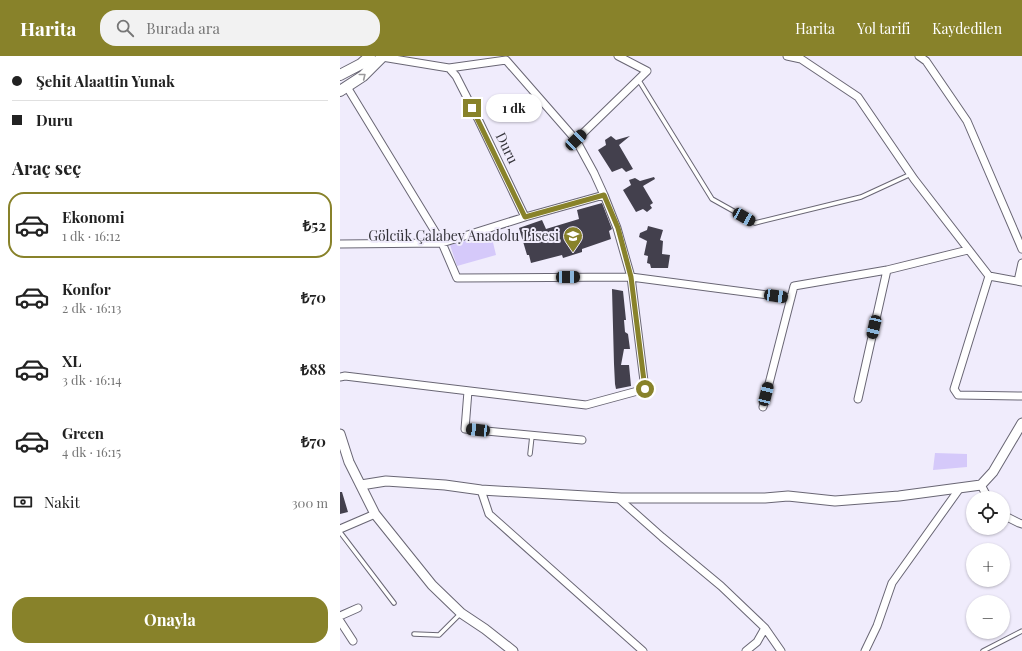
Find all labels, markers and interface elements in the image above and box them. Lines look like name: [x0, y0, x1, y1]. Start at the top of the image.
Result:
search box: [100, 10, 380, 46]
text: Harita: [20, 15, 76, 41]
icon: search: [114, 17, 136, 39]
text: Burada ara: [146, 18, 220, 38]
text: Harita: [795, 19, 835, 38]
text: Yol tarifi: [857, 19, 910, 38]
text: Kaydedilen: [932, 19, 1002, 38]
text: Şehit Alaattin Yunak: [36, 71, 175, 91]
one-way arrow: [359, 73, 366, 80]
callout: 1 dk: [486, 94, 542, 122]
route end: [463, 99, 481, 117]
text: 1 dk: [502, 99, 526, 116]
text: Duru: [36, 110, 73, 130]
car: [563, 127, 589, 153]
street label: Duru: [492, 129, 523, 167]
text: Araç seç: [12, 156, 81, 180]
car: [731, 206, 757, 228]
icon: car: [14, 207, 50, 243]
text: Ekonomi: [62, 207, 124, 227]
text: ₺52: [303, 215, 326, 235]
school or university icon: Gölcük Çalabey Anadolu Lisesi: [562, 225, 584, 253]
place label: Gölcük Çalabey Anadolu Lisesi: [368, 226, 559, 245]
text: 1 dk · 16:12: [62, 227, 121, 244]
car: [556, 271, 580, 283]
icon: car: [14, 279, 50, 315]
text: Konfor: [62, 279, 111, 299]
text: ₺70: [301, 287, 326, 307]
car: [763, 288, 789, 304]
text: 2 dk · 16:13: [62, 299, 121, 316]
car: [865, 314, 883, 340]
icon: car: [14, 351, 50, 387]
text: XL: [62, 351, 82, 371]
text: ₺88: [301, 359, 326, 379]
text: 3 dk · 16:14: [62, 371, 122, 388]
route start: [636, 380, 654, 398]
car: [757, 381, 775, 407]
icon: car: [14, 423, 50, 459]
text: Green: [62, 423, 104, 443]
car: [465, 423, 491, 437]
text: ₺70: [301, 431, 326, 451]
text: 4 dk · 16:15: [62, 443, 121, 460]
icon: cash: [12, 491, 34, 513]
map controls: [966, 491, 1010, 639]
button: locate: [966, 491, 1010, 535]
text: Nakit: [44, 492, 80, 512]
text: 300 m: [292, 494, 328, 511]
button: +: [966, 543, 1010, 587]
button: −: [966, 595, 1010, 639]
button: Onayla: [12, 597, 328, 643]

